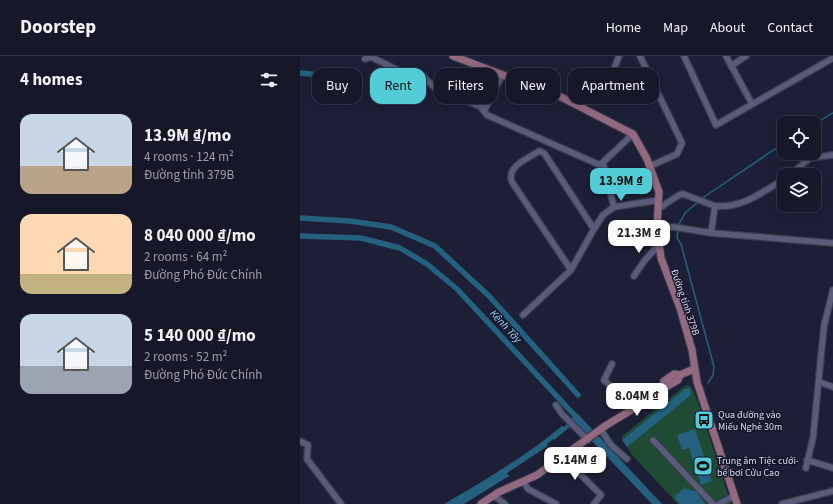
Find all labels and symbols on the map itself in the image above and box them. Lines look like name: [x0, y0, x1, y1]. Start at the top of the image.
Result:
pin: 13.9M ₫: [584, 168, 658, 202]
pin: 21.3M ₫: [602, 220, 676, 254]
street label: Đường tỉnh 379B: [667, 267, 703, 337]
water label: Kênh Tây: [486, 306, 526, 347]
pin: 8.04M ₫: [600, 383, 674, 417]
place label: Qua đường vào Miếu Nghè 30m: [718, 408, 782, 434]
bus stop icon: Qua đường vào Miếu Nghè 30m: [693, 409, 715, 431]
pin: 5.14M ₫: [538, 447, 612, 481]
place label: Trung âm Tiệc cưới- bể bơi Cửu Cao: [717, 454, 799, 480]
sports icon: Trung âm Tiệc cưới- bể bơi Cửu Cao: [692, 455, 714, 477]

